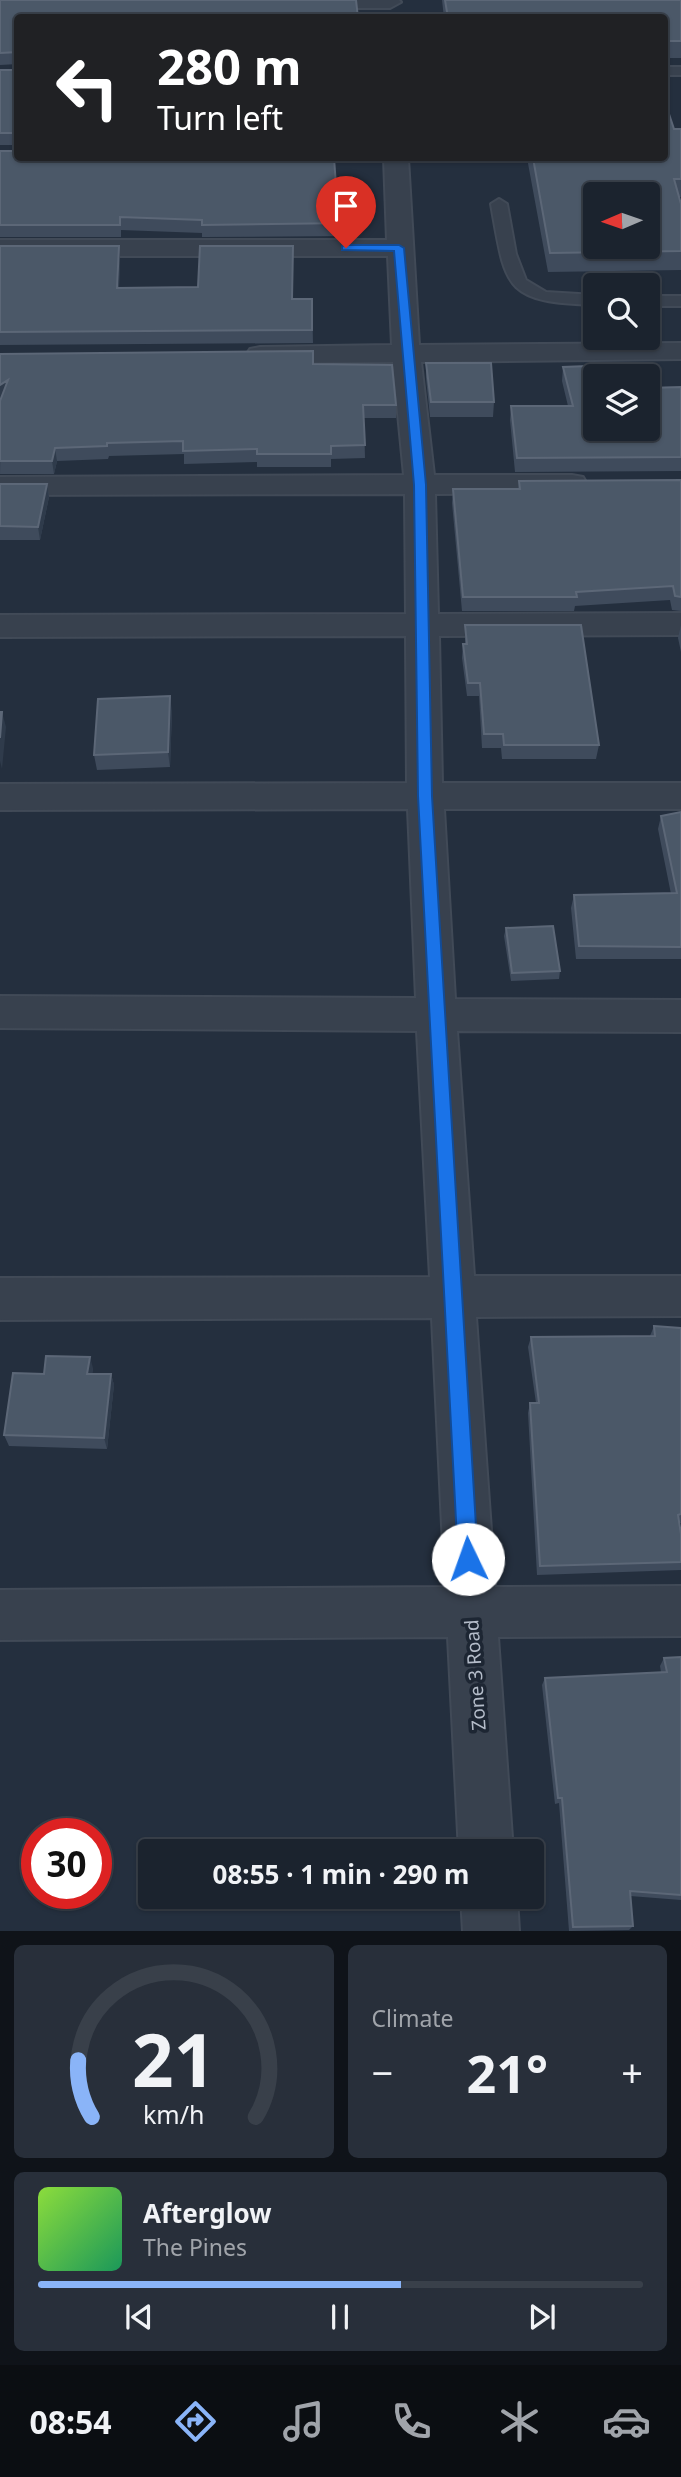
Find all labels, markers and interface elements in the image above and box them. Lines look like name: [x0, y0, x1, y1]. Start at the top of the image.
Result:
text: 280 m: [157, 33, 302, 99]
icon: left: [42, 42, 133, 133]
text: Turn left: [157, 96, 283, 139]
pin: [316, 176, 376, 248]
north arrow: [583, 182, 660, 259]
map controls: [583, 182, 660, 441]
icon: arrive: [327, 187, 365, 225]
button: search: [583, 273, 660, 350]
button: layers: [583, 364, 660, 441]
position arrow: [431, 1522, 505, 1596]
street label: Zone 3 Road: [458, 1619, 492, 1731]
speed limit sign: 30: [21, 1818, 112, 1909]
text: 08:55 · 1 min · 290 m: [213, 1856, 469, 1892]
text: Climate: [372, 2002, 454, 2034]
text: 21: [132, 2010, 215, 2109]
text: 21°: [466, 2037, 548, 2108]
text: −: [372, 2046, 393, 2098]
text: +: [621, 2046, 643, 2098]
text: km/h: [143, 2097, 205, 2131]
text: Afterglow: [143, 2195, 271, 2231]
text: The Pines: [143, 2231, 247, 2263]
icon: previous: [120, 2298, 158, 2336]
icon: pause: [321, 2298, 359, 2336]
icon: next: [523, 2298, 561, 2336]
icon: directions: [171, 2397, 220, 2446]
icon: music: [279, 2397, 328, 2446]
icon: phone: [387, 2397, 436, 2446]
icon: climate: [495, 2397, 544, 2446]
icon: car: [602, 2397, 651, 2446]
text: 08:54: [29, 2400, 112, 2443]

